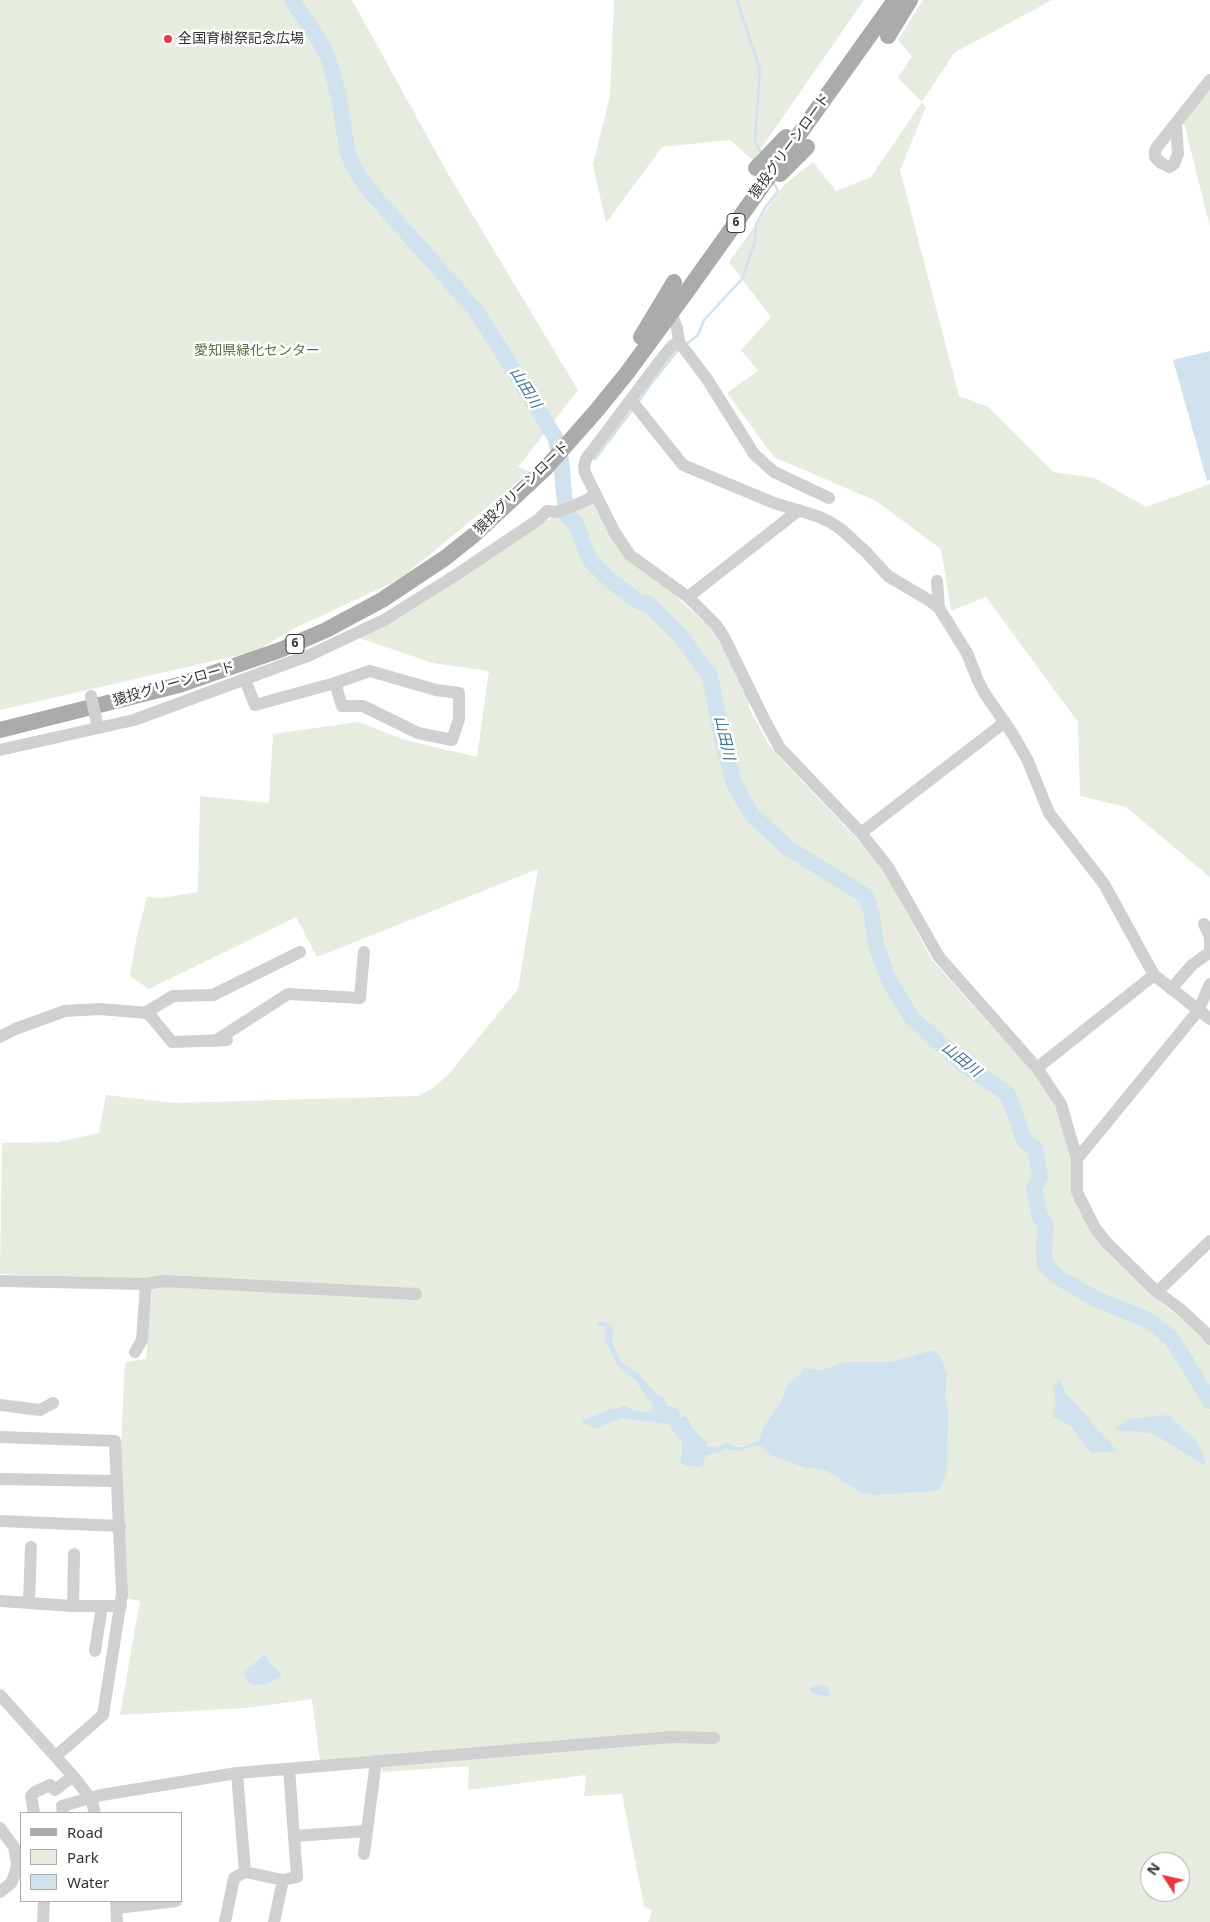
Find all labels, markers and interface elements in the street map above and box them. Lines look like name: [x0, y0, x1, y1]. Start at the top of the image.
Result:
place label: 全国育樹祭記念広場: [178, 31, 304, 47]
marker: 全国育樹祭記念広場: [162, 33, 174, 45]
street label: 猿投グリーンロード: [746, 90, 834, 202]
road number: 6: [727, 214, 745, 232]
park label: 愛知県緑化センター: [194, 343, 320, 359]
water label: 山田川: [505, 364, 545, 412]
street label: 猿投グリーンロード: [471, 438, 573, 538]
road number: 6: [286, 634, 304, 654]
street label: 猿投グリーンロード: [111, 659, 237, 709]
water label: 山田川: [710, 714, 738, 762]
water label: 山田川: [938, 1039, 984, 1081]
legend: [20, 1812, 182, 1902]
text: Road: [67, 1822, 103, 1842]
text: Park: [67, 1847, 99, 1867]
north arrow: [1140, 1852, 1190, 1902]
text: N: [1142, 1859, 1164, 1879]
text: Water: [67, 1872, 109, 1892]

